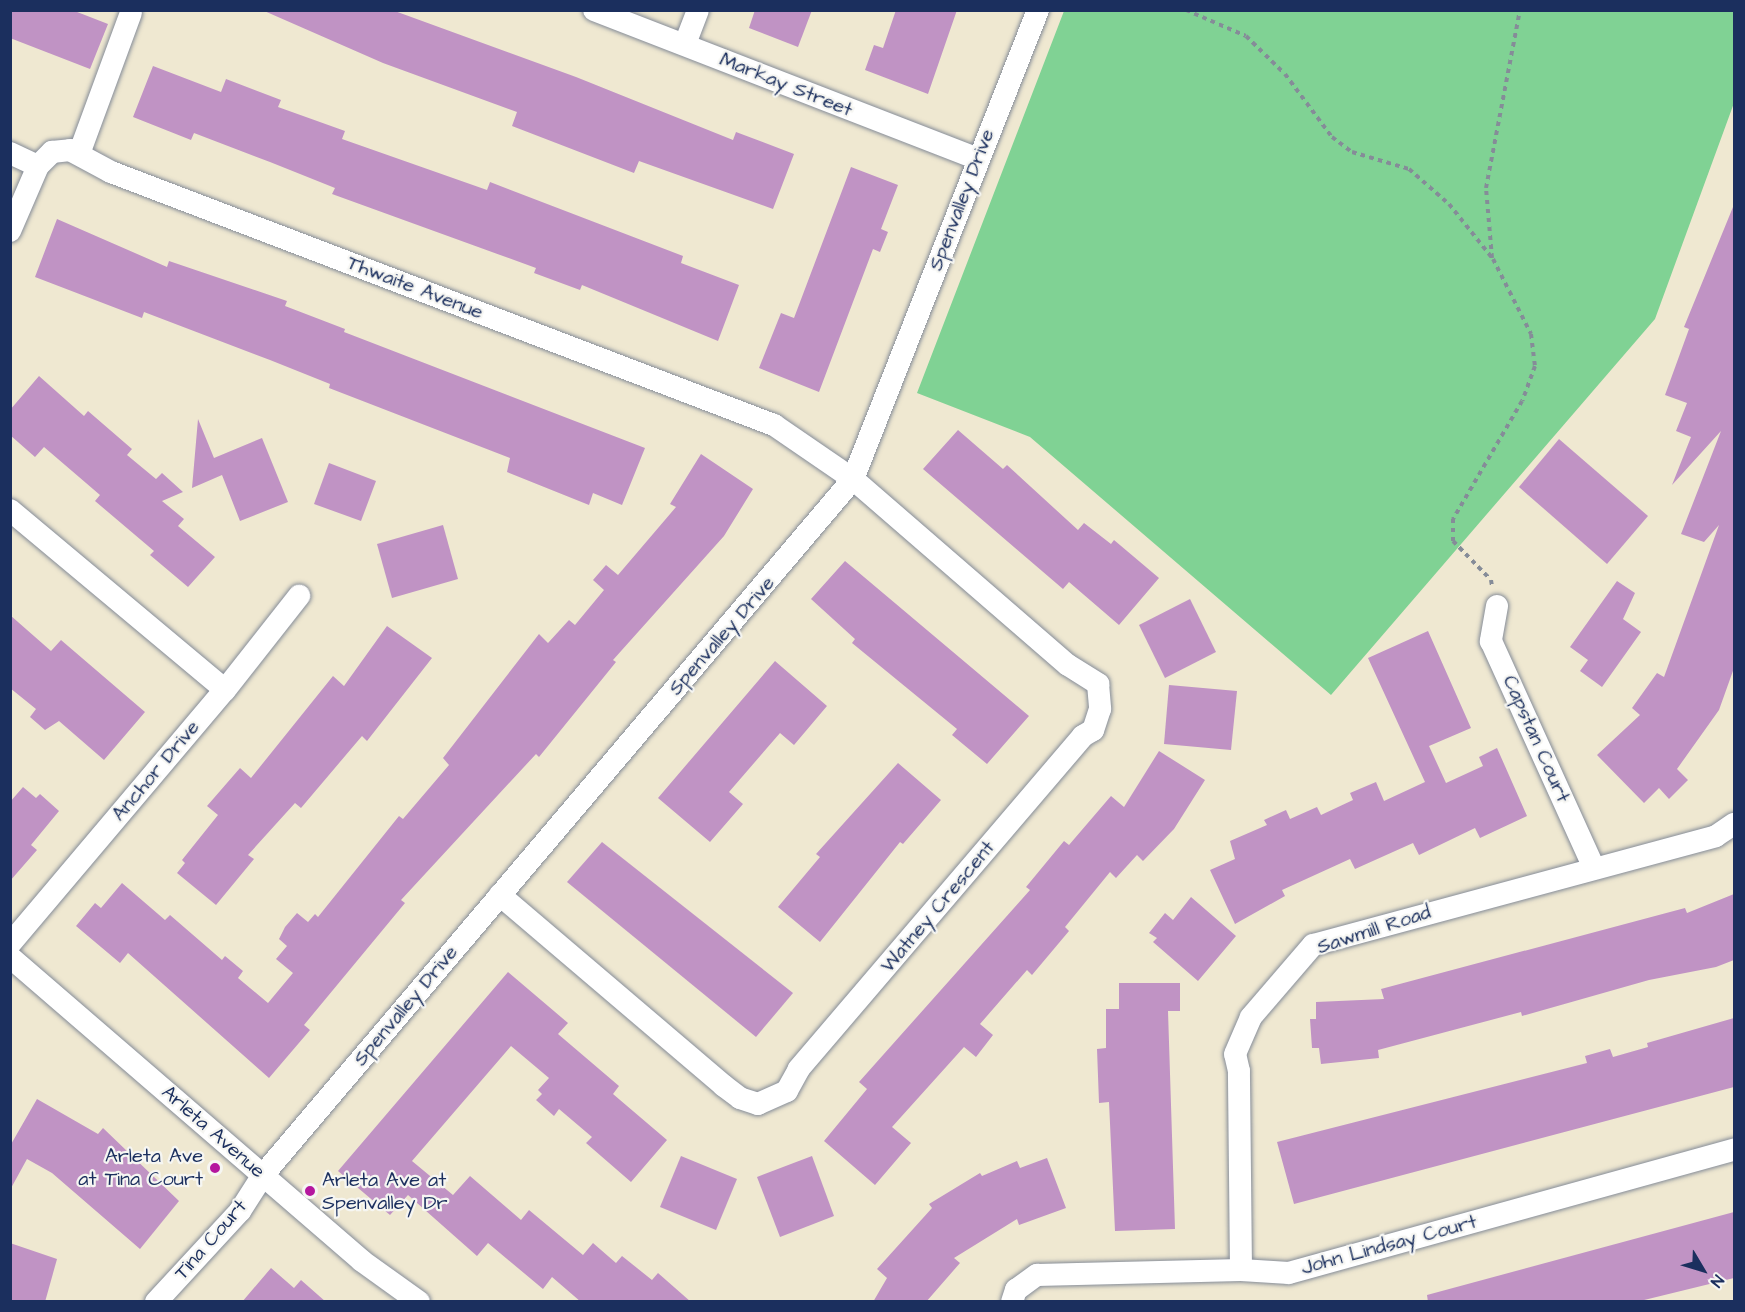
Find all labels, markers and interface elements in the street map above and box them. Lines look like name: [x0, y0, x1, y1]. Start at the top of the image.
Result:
street label: Markay Street: [716, 47, 856, 123]
street label: Spenvalley Drive: [924, 126, 1000, 274]
street label: Thwaite Avenue: [344, 251, 486, 325]
street label: Spenvalley Drive: [664, 572, 780, 700]
street label: Capstan Court: [1497, 672, 1575, 806]
street label: Anchor Drive: [107, 716, 205, 826]
street label: Watney Crescent: [876, 836, 1000, 978]
street label: Sawmill Road: [1314, 900, 1434, 960]
street label: Spenvalley Drive: [349, 941, 463, 1071]
street label: Arleta Avenue: [156, 1081, 270, 1183]
place label: Arleta Ave at Tina Court: [78, 1144, 203, 1191]
marker: Arleta Ave at Tina Court: [208, 1161, 222, 1175]
place label: Arleta Ave at Spenvalley Dr: [322, 1168, 447, 1215]
marker: Arleta Ave at Spenvalley Dr: [303, 1184, 317, 1198]
street label: Tina Court: [170, 1195, 252, 1285]
street label: John Lindsay Court: [1299, 1210, 1479, 1280]
north arrow: [1673, 1240, 1733, 1300]
text: N: [1705, 1270, 1729, 1292]

